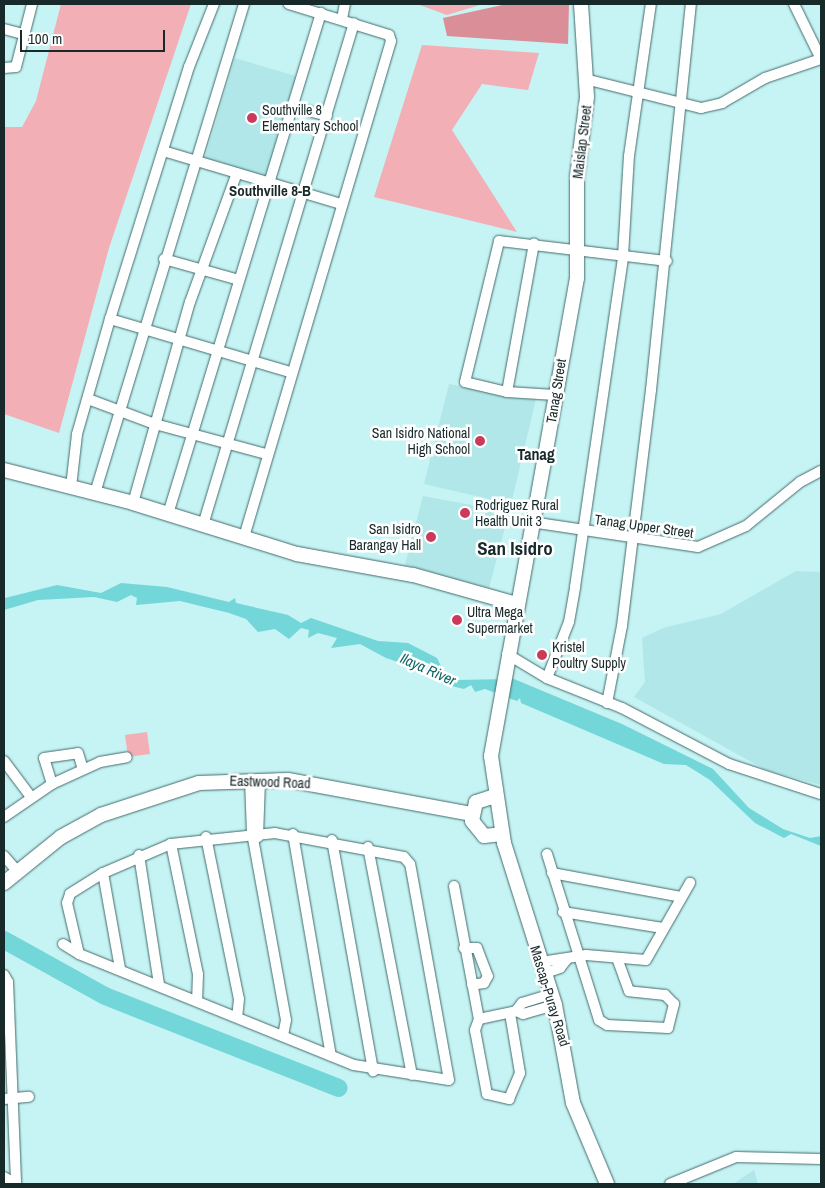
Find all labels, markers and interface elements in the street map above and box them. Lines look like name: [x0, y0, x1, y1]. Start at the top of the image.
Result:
scale bar: [22, 20, 168, 52]
text: 100 m: [28, 28, 62, 49]
place label: Southville 8 Elementary School: [262, 102, 358, 134]
street label: Maislap Street: [569, 104, 595, 180]
marker: Southville 8 Elementary School: [246, 112, 258, 124]
district label: Southville 8-B: [229, 182, 311, 200]
street label: Tanag Street: [543, 357, 569, 425]
place label: San Isidro National High School: [372, 425, 470, 458]
marker: San Isidro National High School: [474, 435, 486, 447]
district label: Tanag: [517, 444, 555, 464]
place label: Rodriguez Rural Health Unit 3: [475, 497, 559, 530]
marker: Rodriguez Rural Health Unit 3: [459, 507, 471, 519]
street label: Tanag Upper Street: [593, 511, 695, 541]
place label: San Isidro Barangay Hall: [349, 521, 421, 554]
marker: San Isidro Barangay Hall: [425, 531, 437, 543]
district label: San Isidro: [477, 538, 553, 560]
place label: Ultra Mega Supermarket: [467, 604, 533, 636]
marker: Ultra Mega Supermarket: [451, 614, 463, 626]
place label: Kristel Poultry Supply: [552, 639, 626, 672]
water label: Ilaya River: [397, 649, 459, 689]
marker: Kristel Poultry Supply: [536, 649, 548, 661]
street label: Eastwood Road: [229, 772, 311, 792]
street label: Mascap-Puray Road: [527, 944, 573, 1048]

